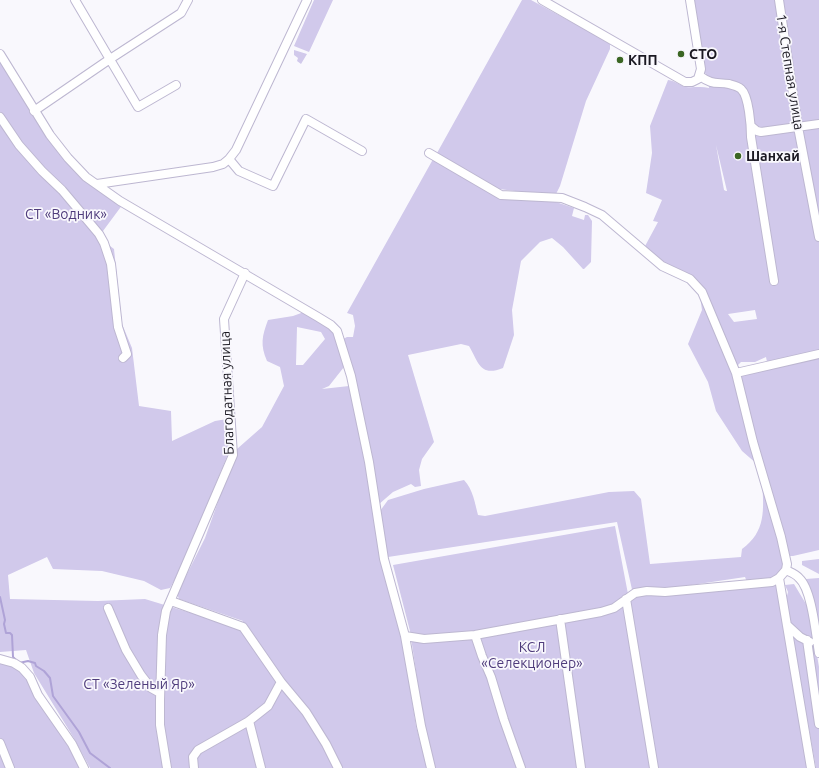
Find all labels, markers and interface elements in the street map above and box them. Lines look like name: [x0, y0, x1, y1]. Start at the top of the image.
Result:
street label: 1-я Степная улица: [773, 13, 807, 131]
place label: СТО: [689, 46, 717, 62]
marker: СТО: [676, 49, 686, 59]
place label: КПП: [628, 52, 657, 68]
marker: КПП: [615, 55, 625, 65]
place label: Шанхай: [746, 148, 800, 164]
marker: Шанхай: [733, 151, 743, 161]
park label: СТ «Водник»: [25, 206, 107, 222]
street label: Благодатная улица: [216, 331, 238, 455]
park label: КСЛ «Селекционер»: [481, 639, 583, 672]
park label: СТ «Зеленый Яр»: [83, 676, 195, 692]

